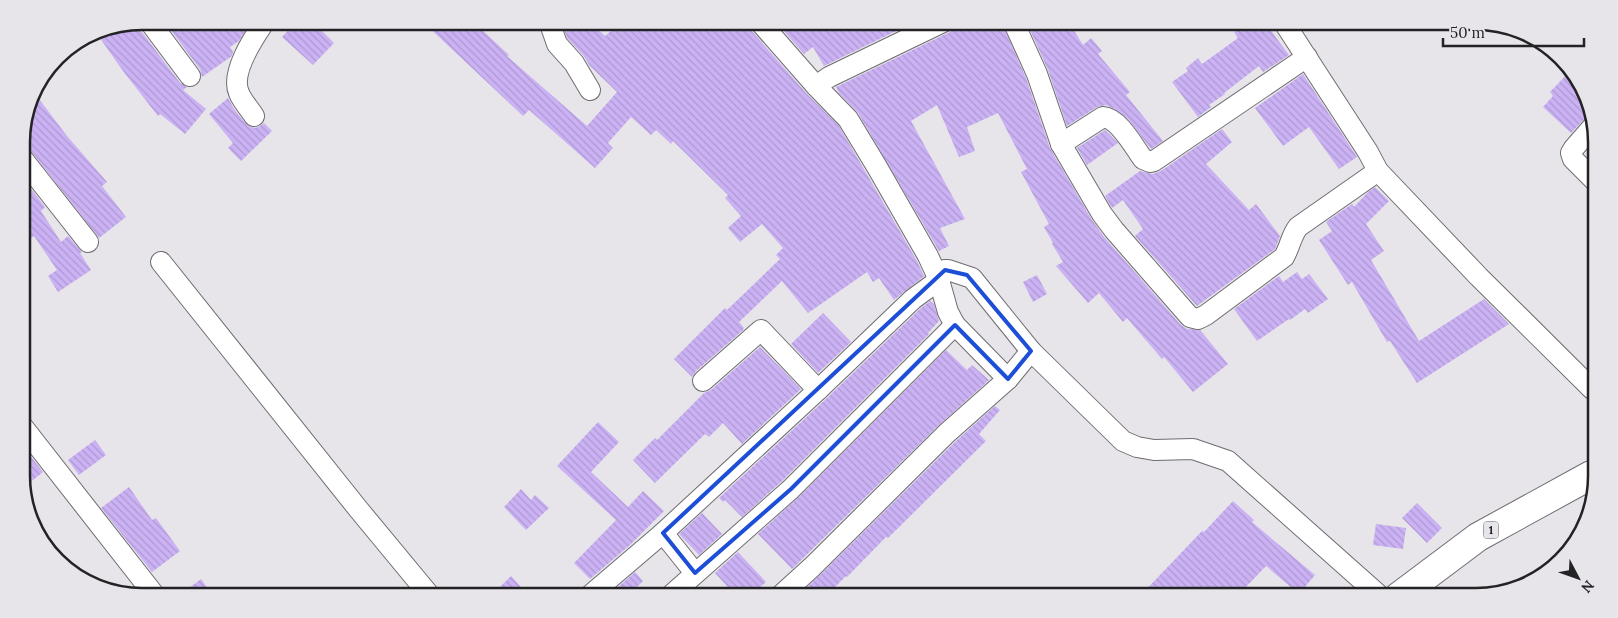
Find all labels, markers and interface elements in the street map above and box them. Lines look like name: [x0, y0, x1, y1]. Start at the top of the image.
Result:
scale bar: [1443, 15, 1584, 47]
text: 50 m: [1450, 23, 1485, 42]
road number: 1: [1484, 522, 1498, 538]
north arrow: [1553, 553, 1603, 603]
text: N: [1577, 577, 1598, 597]

